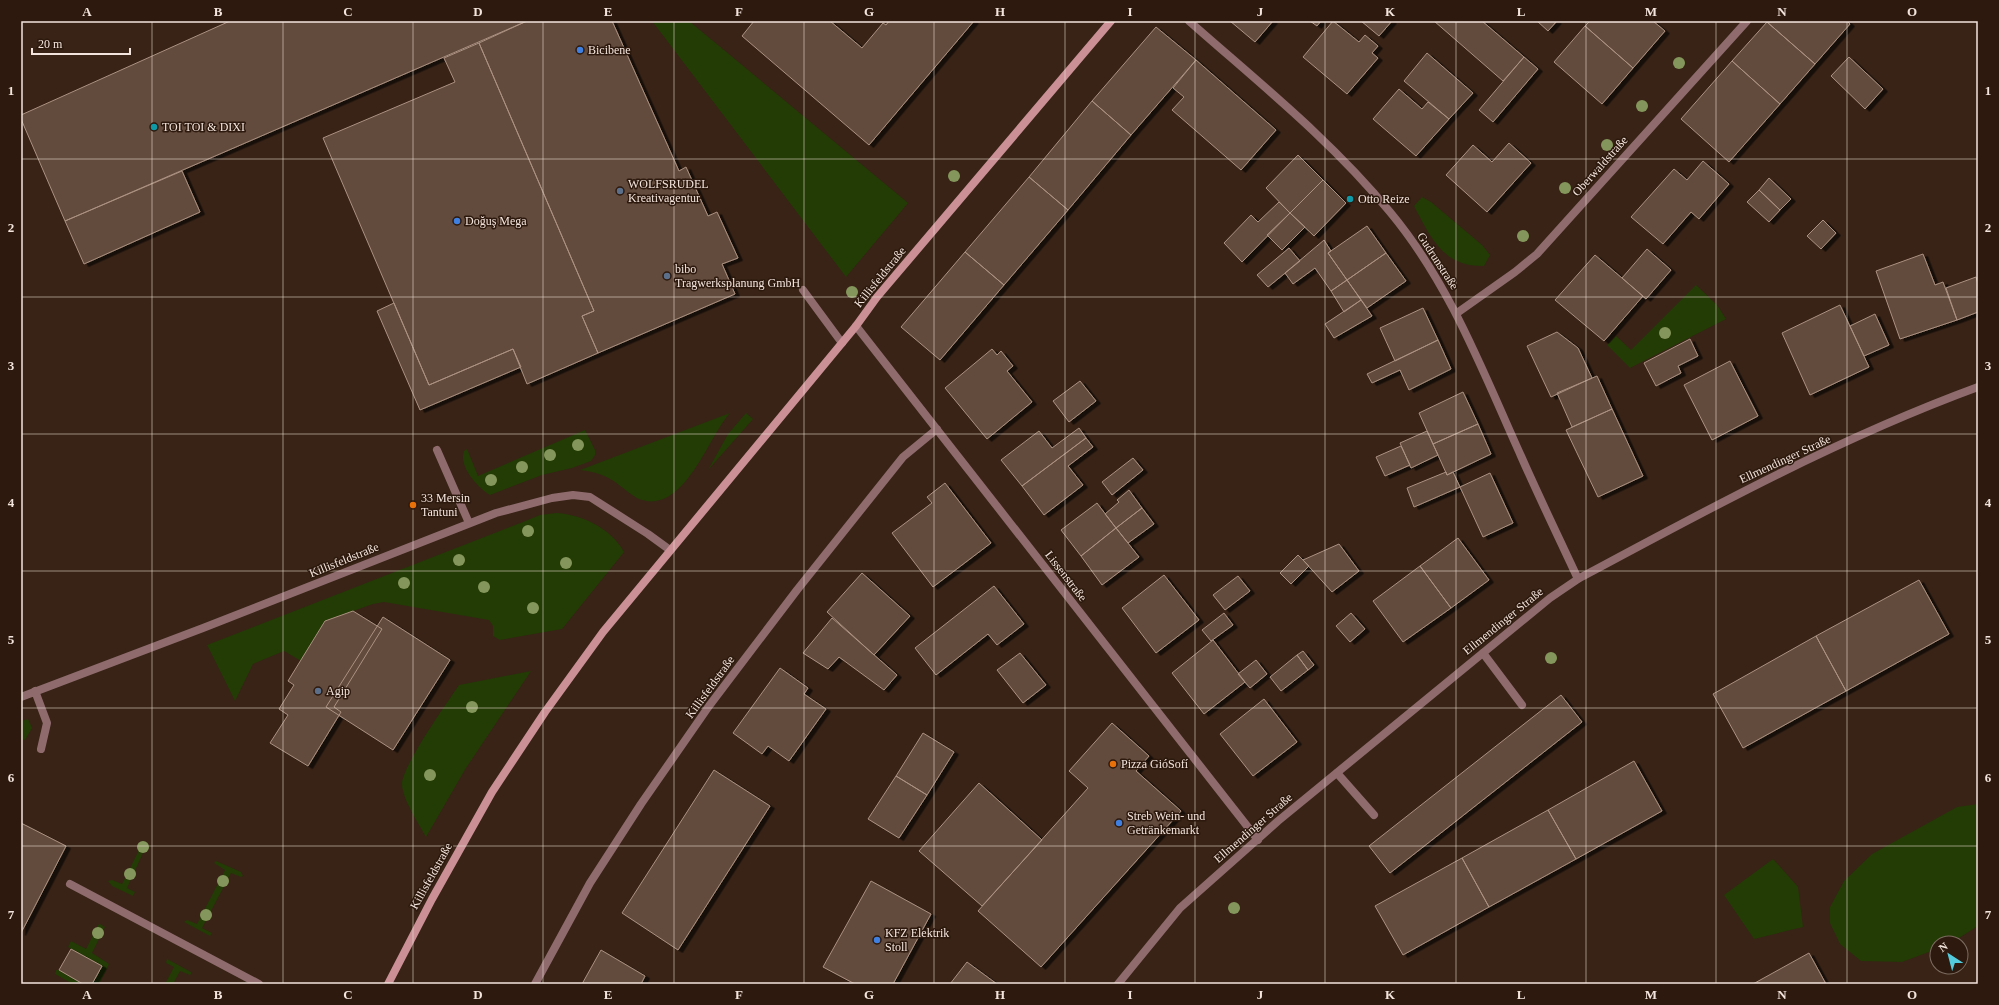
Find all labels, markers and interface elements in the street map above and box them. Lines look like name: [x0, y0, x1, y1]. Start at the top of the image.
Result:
text: A: [82, 4, 92, 19]
text: B: [214, 4, 223, 19]
text: C: [343, 4, 353, 19]
text: D: [473, 4, 483, 19]
text: E: [604, 4, 612, 19]
text: F: [735, 4, 743, 19]
text: G: [864, 4, 874, 19]
text: H: [995, 4, 1005, 19]
text: I: [1127, 4, 1133, 19]
text: J: [1257, 4, 1264, 19]
text: K: [1385, 4, 1396, 19]
text: L: [1517, 4, 1526, 19]
text: M: [1645, 4, 1657, 19]
text: N: [1777, 4, 1787, 19]
text: O: [1907, 4, 1917, 19]
scale bar: [32, 30, 130, 56]
text: 20 m: [38, 37, 63, 51]
place label: Bicibene: [588, 43, 631, 57]
marker: Bicibene: [575, 45, 585, 55]
text: 1: [8, 83, 14, 98]
text: 1: [1985, 83, 1991, 98]
place label: TOI TOI & DIXI: [162, 120, 245, 134]
marker: TOI TOI & DIXI: [149, 122, 159, 132]
street label: Oberwaldstraße: [1569, 133, 1631, 199]
place label: WOLFSRUDEL Kreativagentur: [628, 177, 709, 205]
marker: WOLFSRUDEL Kreativagentur: [615, 186, 625, 196]
place label: Otto Reize: [1358, 192, 1410, 206]
marker: Otto Reize: [1345, 194, 1355, 204]
place label: Doğuş Mega: [465, 214, 527, 228]
marker: Doğuş Mega: [452, 216, 462, 226]
text: 2: [8, 220, 14, 235]
text: 2: [1985, 220, 1991, 235]
street label: Gudrunstraße: [1414, 230, 1462, 292]
street label: Killisfeldstraße: [851, 244, 909, 310]
place label: bibo Tragwerksplanung GmbH: [675, 262, 801, 290]
marker: bibo Tragwerksplanung GmbH: [662, 271, 672, 281]
text: 3: [8, 358, 15, 373]
text: 3: [1985, 358, 1992, 373]
street label: Ellmendinger Straße: [1737, 432, 1833, 486]
place label: 33 Mersin Tantuni: [421, 491, 470, 519]
text: 4: [8, 495, 15, 510]
text: 4: [1985, 495, 1992, 510]
marker: 33 Mersin Tantuni: [408, 500, 418, 510]
street label: Killisfeldstraße: [307, 540, 381, 580]
street label: Lissenstraße: [1042, 548, 1090, 604]
street label: Ellmendinger Straße: [1460, 584, 1546, 658]
text: 5: [8, 632, 15, 647]
text: 5: [1985, 632, 1992, 647]
street label: Killisfeldstraße: [683, 653, 737, 721]
place label: Agip: [326, 684, 350, 698]
marker: Agip: [313, 686, 323, 696]
place label: Pizza GióSofí: [1121, 757, 1189, 771]
marker: Pizza GióSofí: [1108, 759, 1118, 769]
text: 6: [8, 770, 15, 785]
text: 6: [1985, 770, 1992, 785]
street label: Ellmendinger Straße: [1211, 790, 1295, 866]
place label: Streb Wein- und Getränkemarkt: [1127, 809, 1205, 837]
marker: Streb Wein- und Getränkemarkt: [1114, 818, 1124, 828]
street label: Killisfeldstraße: [407, 840, 455, 912]
text: 7: [8, 907, 15, 922]
text: 7: [1985, 907, 1992, 922]
place label: KFZ Elektrik Stoll: [885, 926, 949, 954]
marker: KFZ Elektrik Stoll: [872, 935, 882, 945]
north arrow: [1929, 935, 1969, 975]
text: N: [1936, 940, 1950, 954]
text: A: [82, 987, 92, 1002]
text: B: [214, 987, 223, 1002]
text: C: [343, 987, 353, 1002]
text: D: [473, 987, 483, 1002]
text: E: [604, 987, 612, 1002]
text: F: [735, 987, 743, 1002]
text: G: [864, 987, 874, 1002]
text: H: [995, 987, 1005, 1002]
text: I: [1127, 987, 1133, 1002]
text: J: [1257, 987, 1264, 1002]
text: K: [1385, 987, 1396, 1002]
text: L: [1517, 987, 1526, 1002]
text: M: [1645, 987, 1657, 1002]
text: N: [1777, 987, 1787, 1002]
text: O: [1907, 987, 1917, 1002]

